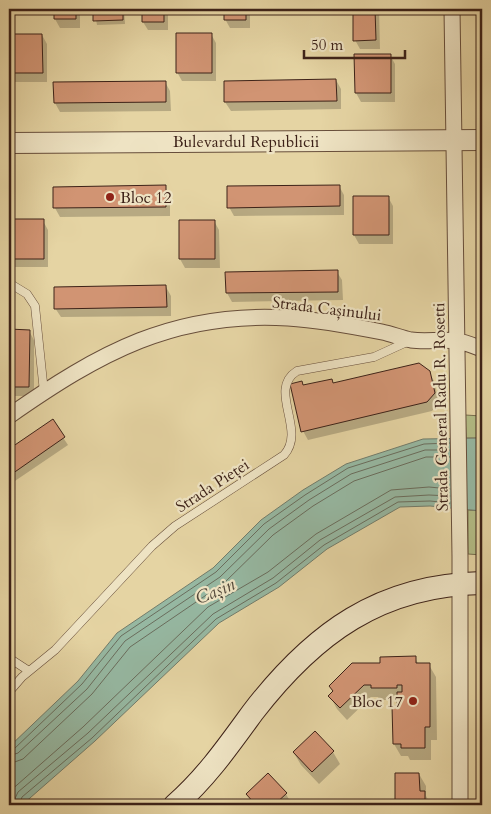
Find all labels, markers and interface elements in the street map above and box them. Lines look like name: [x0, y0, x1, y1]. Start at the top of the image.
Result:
scale bar: [304, 28, 405, 60]
text: 50 m: [311, 35, 343, 55]
street label: Bulevardul Republicii: [173, 131, 320, 153]
place label: Bloc 12: [120, 187, 172, 209]
marker: Bloc 12: [104, 191, 116, 203]
street label: Strada Cașinului: [271, 291, 383, 327]
street label: Strada General Radu R. Rosetti: [428, 302, 454, 512]
street label: Strada Pieței: [171, 454, 254, 518]
water label: Cașin: [192, 572, 239, 611]
place label: Bloc 17: [351, 691, 403, 713]
marker: Bloc 17: [407, 695, 419, 707]

